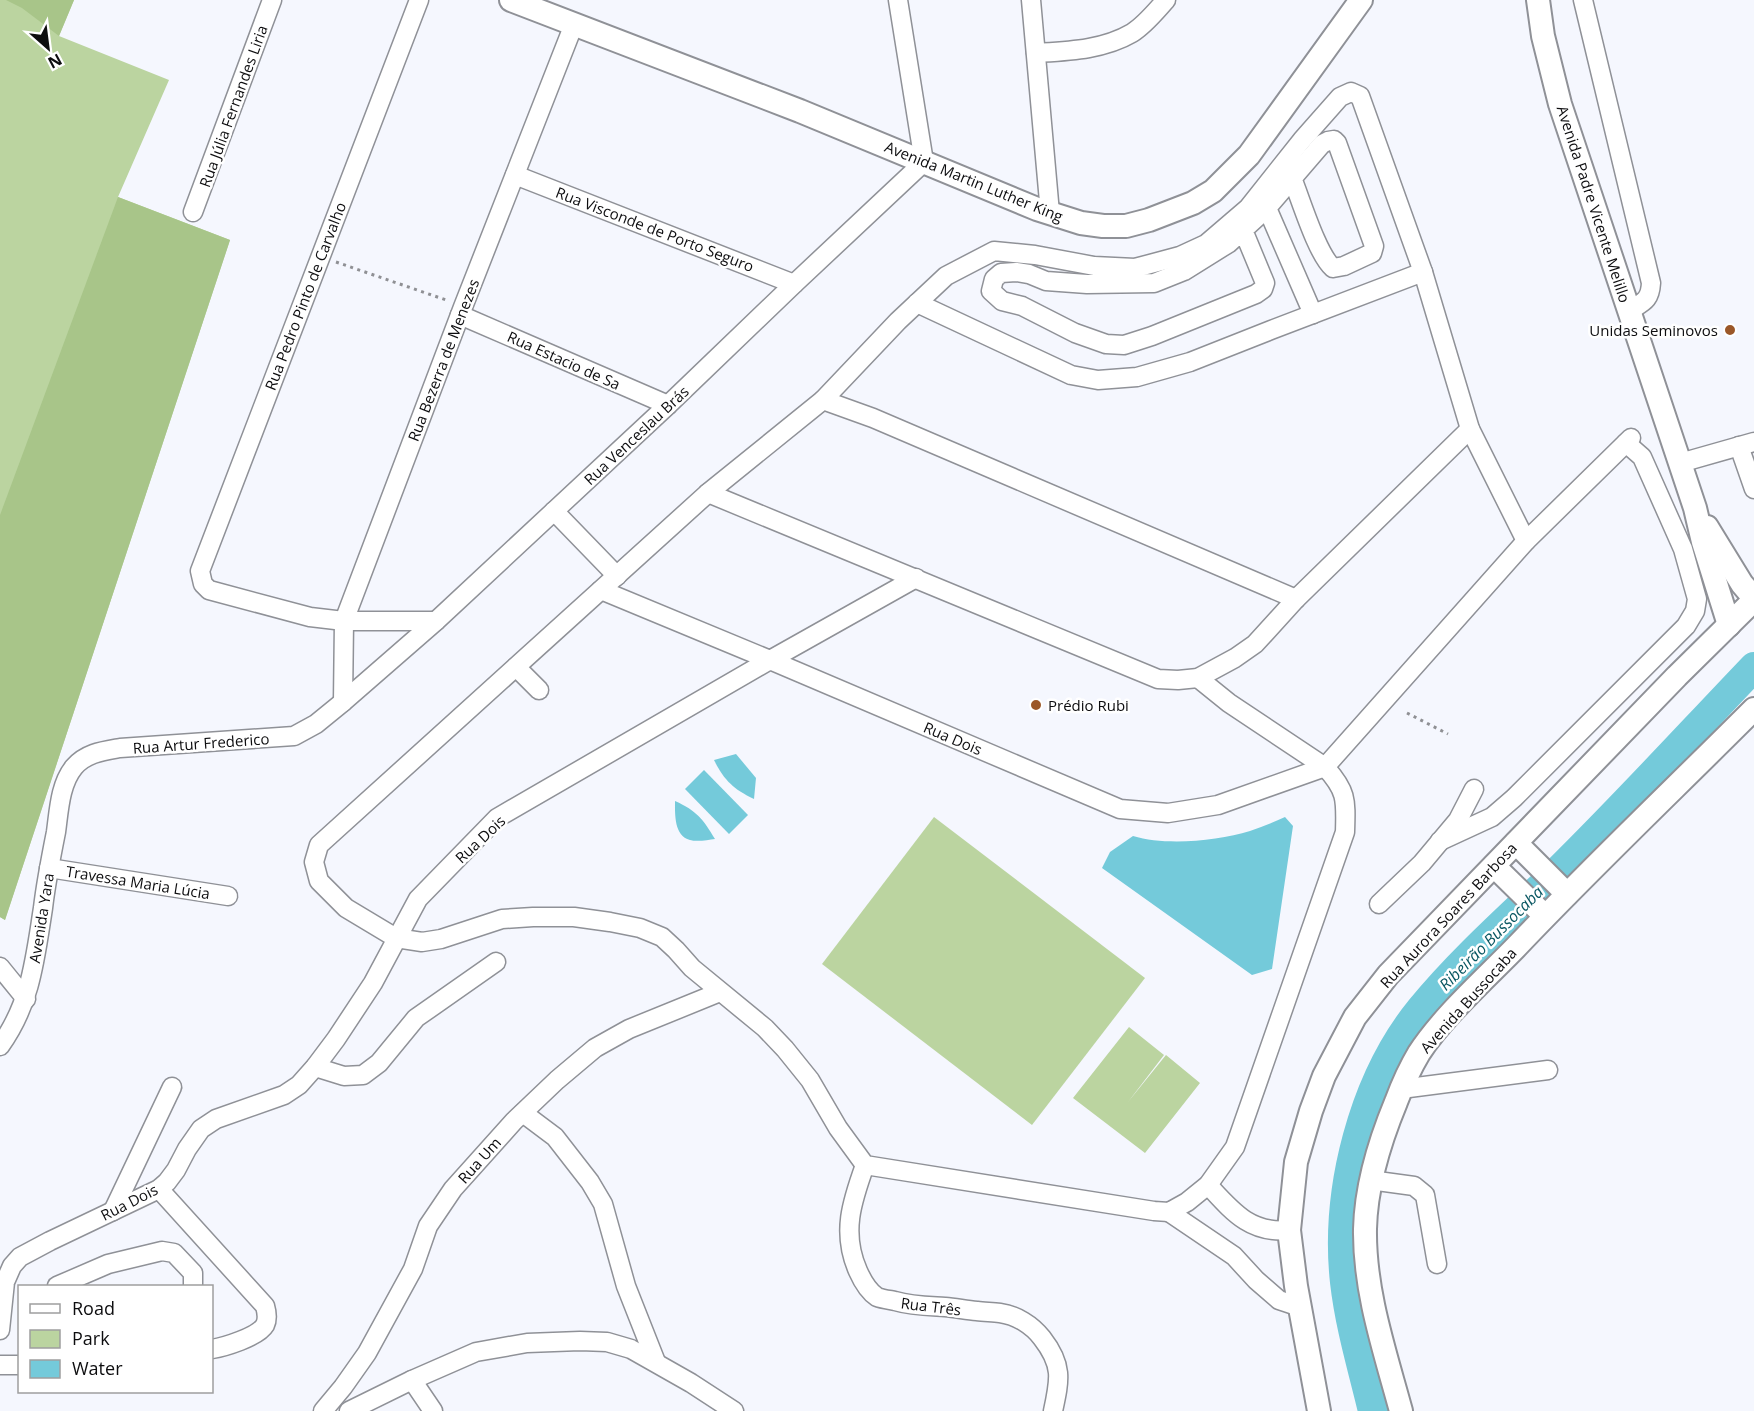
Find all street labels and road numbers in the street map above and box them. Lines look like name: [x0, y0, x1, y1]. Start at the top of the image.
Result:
street label: Rua Júlia Fernandes Liria: [194, 22, 272, 190]
street label: Avenida Padre Vicente Melillo: [1553, 103, 1635, 305]
street label: Avenida Martin Luther King: [882, 136, 1066, 226]
street label: Rua Visconde de Porto Seguro: [553, 182, 757, 276]
street label: Rua Pedro Pinto de Carvalho: [260, 199, 350, 393]
street label: Rua Bezerra de Menezes: [403, 276, 483, 444]
street label: Rua Estacio de Sa: [504, 326, 624, 394]
street label: Rua Venceslau Brás: [579, 381, 693, 489]
street label: Rua Dois: [921, 717, 985, 759]
street label: Rua Artur Frederico: [132, 728, 270, 758]
street label: Rua Dois: [451, 811, 509, 867]
street label: Rua Aurora Soares Barbosa: [1375, 838, 1521, 992]
street label: Travessa Maria Lúcia: [65, 861, 211, 903]
street label: Avenida Yara: [24, 872, 58, 964]
street label: Avenida Bussocaba: [1415, 943, 1521, 1057]
street label: Rua Um: [453, 1133, 505, 1187]
street label: Rua Dois: [97, 1179, 161, 1225]
street label: Rua Três: [900, 1292, 962, 1320]

